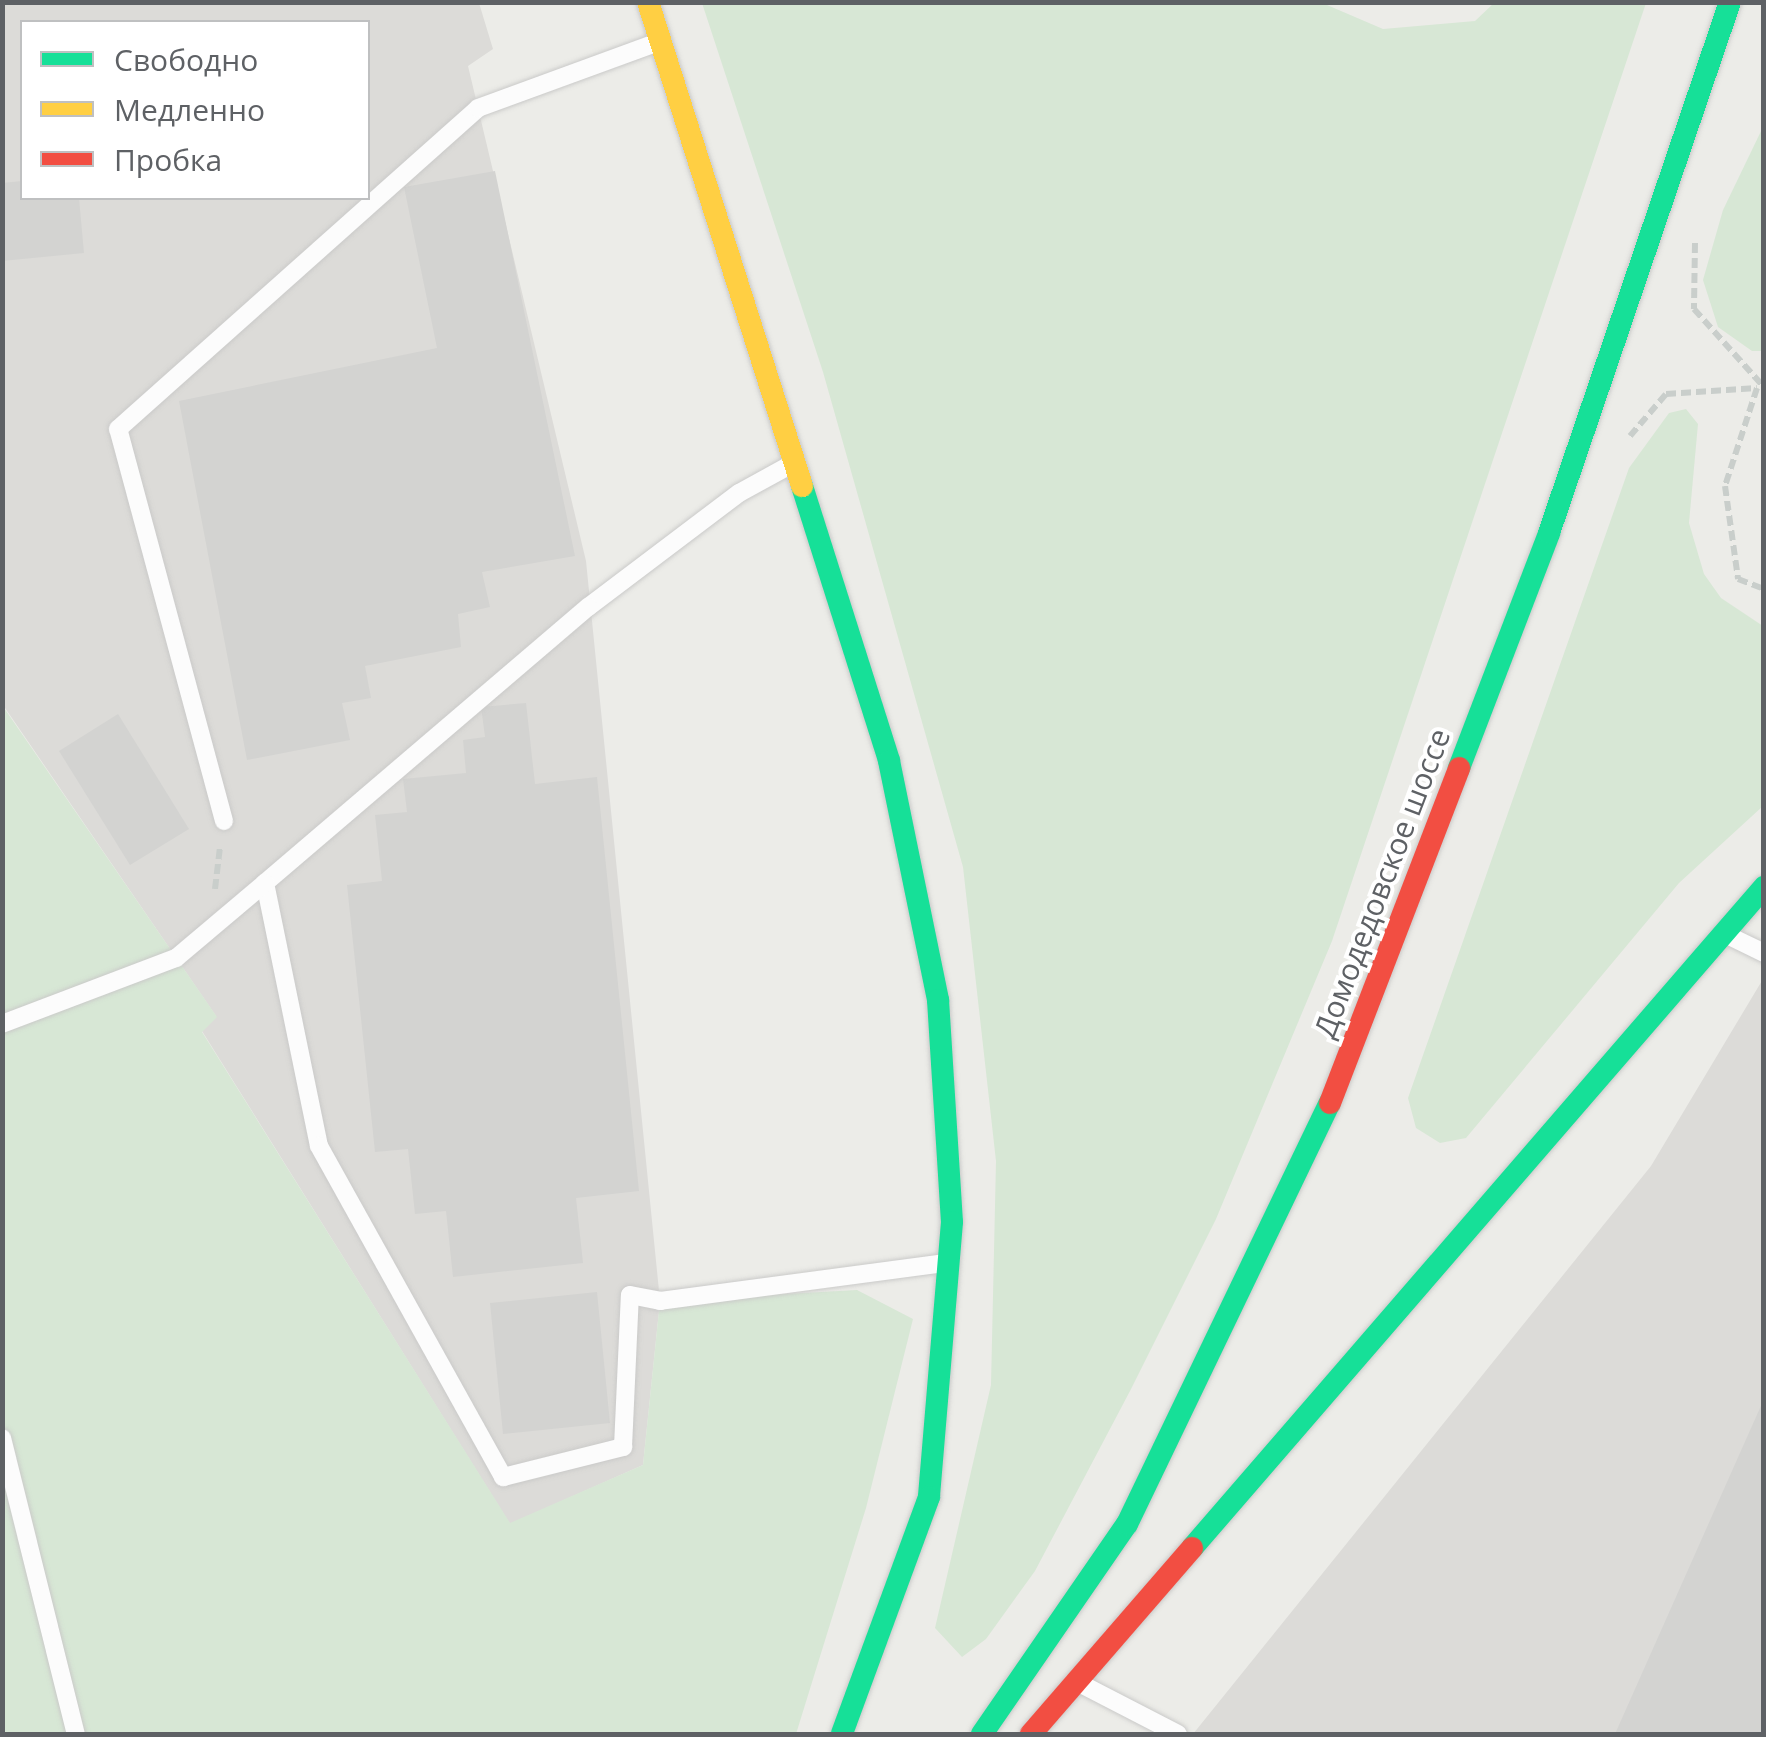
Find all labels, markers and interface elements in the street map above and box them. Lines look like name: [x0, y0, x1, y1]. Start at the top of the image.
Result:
legend: [20, 20, 370, 200]
text: Свободно: [114, 39, 258, 80]
text: Медленно: [114, 89, 265, 130]
text: Пробка: [114, 139, 222, 180]
street label: Домодедовское шоссе: [1306, 723, 1458, 1043]

